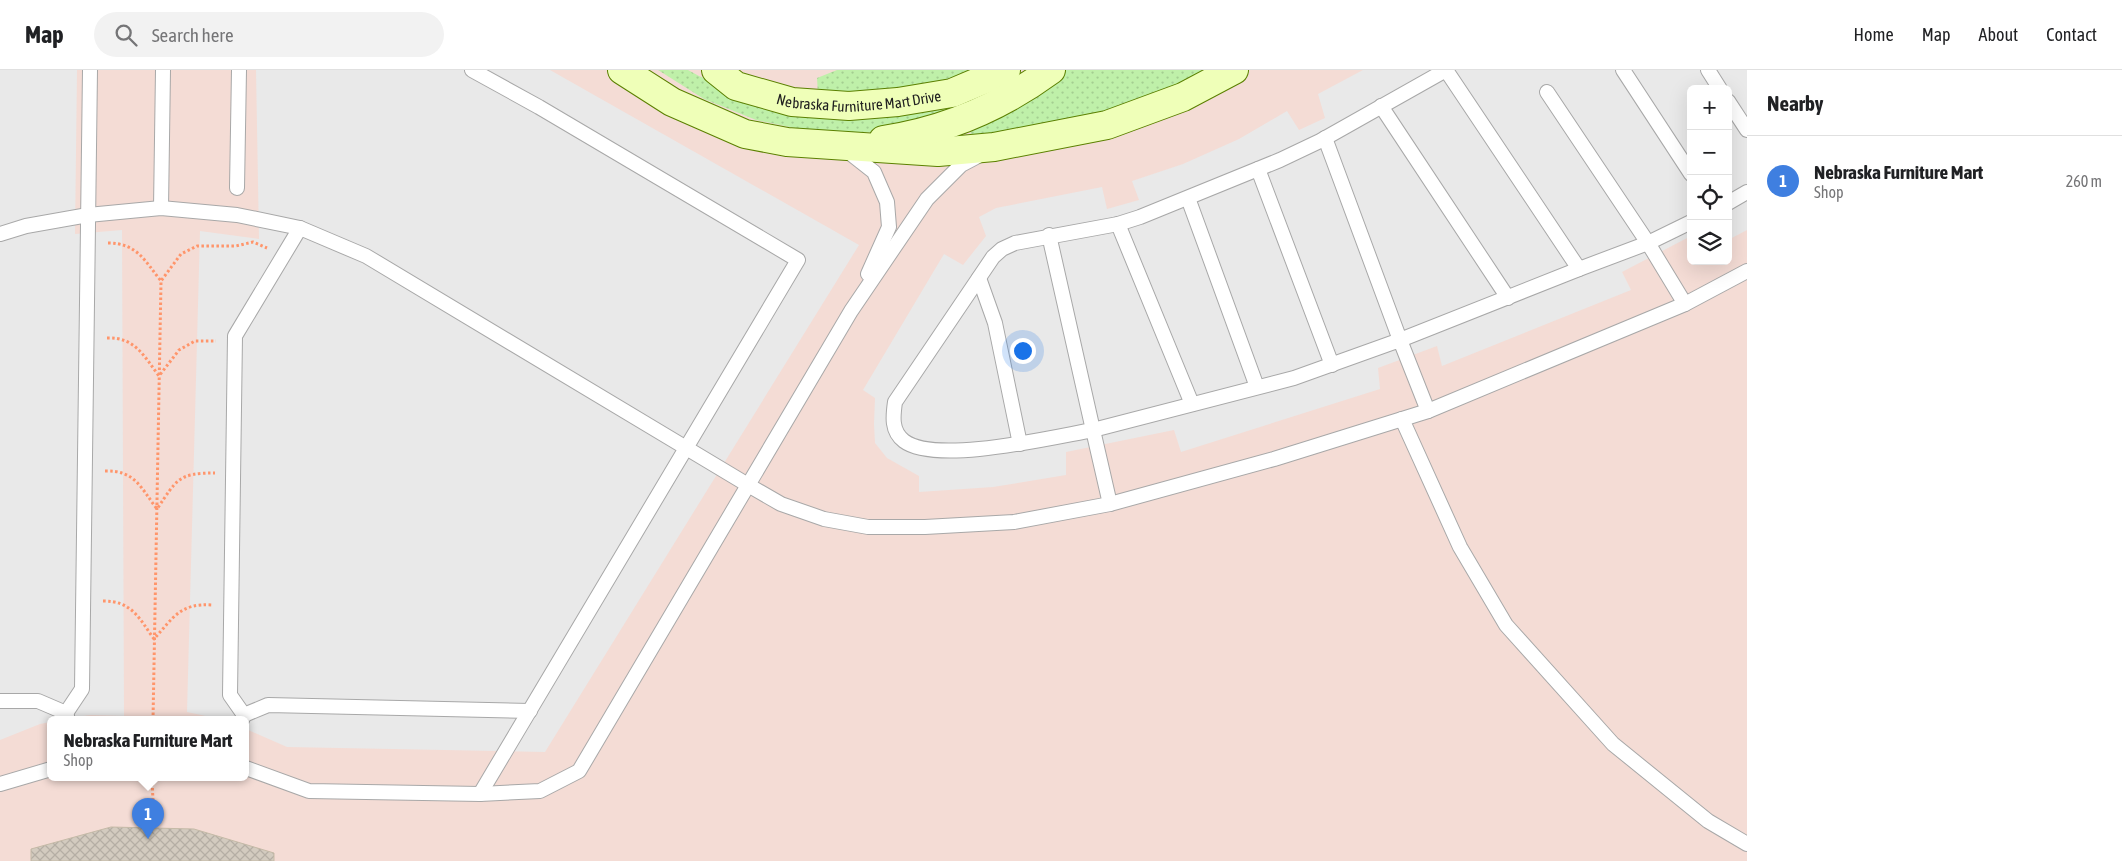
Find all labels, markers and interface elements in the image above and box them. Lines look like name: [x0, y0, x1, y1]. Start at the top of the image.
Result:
search box: [94, 12, 444, 57]
text: Map: [25, 21, 64, 48]
icon: search: [112, 21, 140, 49]
text: Search here: [152, 24, 234, 46]
text: Home: [1854, 24, 1894, 45]
text: Map: [1922, 24, 1951, 45]
text: About: [1979, 24, 2018, 45]
text: Contact: [2046, 24, 2097, 45]
map controls: [1687, 85, 1732, 265]
button: +: [1687, 85, 1732, 130]
street label: Nebraska Furniture Mart Drive: [775, 86, 942, 115]
text: Nearby: [1767, 91, 1823, 115]
button: −: [1687, 130, 1732, 175]
text: Nebraska Furniture Mart: [1814, 161, 1983, 183]
text: 1: [1779, 172, 1787, 190]
text: 260 m: [2066, 172, 2102, 190]
button: locate: [1687, 175, 1732, 220]
text: Shop: [1814, 183, 1844, 201]
button: layers: [1687, 220, 1732, 265]
your location: [1010, 338, 1036, 364]
popup: [47, 716, 249, 781]
text: Nebraska Furniture Mart: [63, 729, 233, 751]
text: Shop: [63, 751, 93, 769]
pin: 1: [132, 798, 164, 839]

